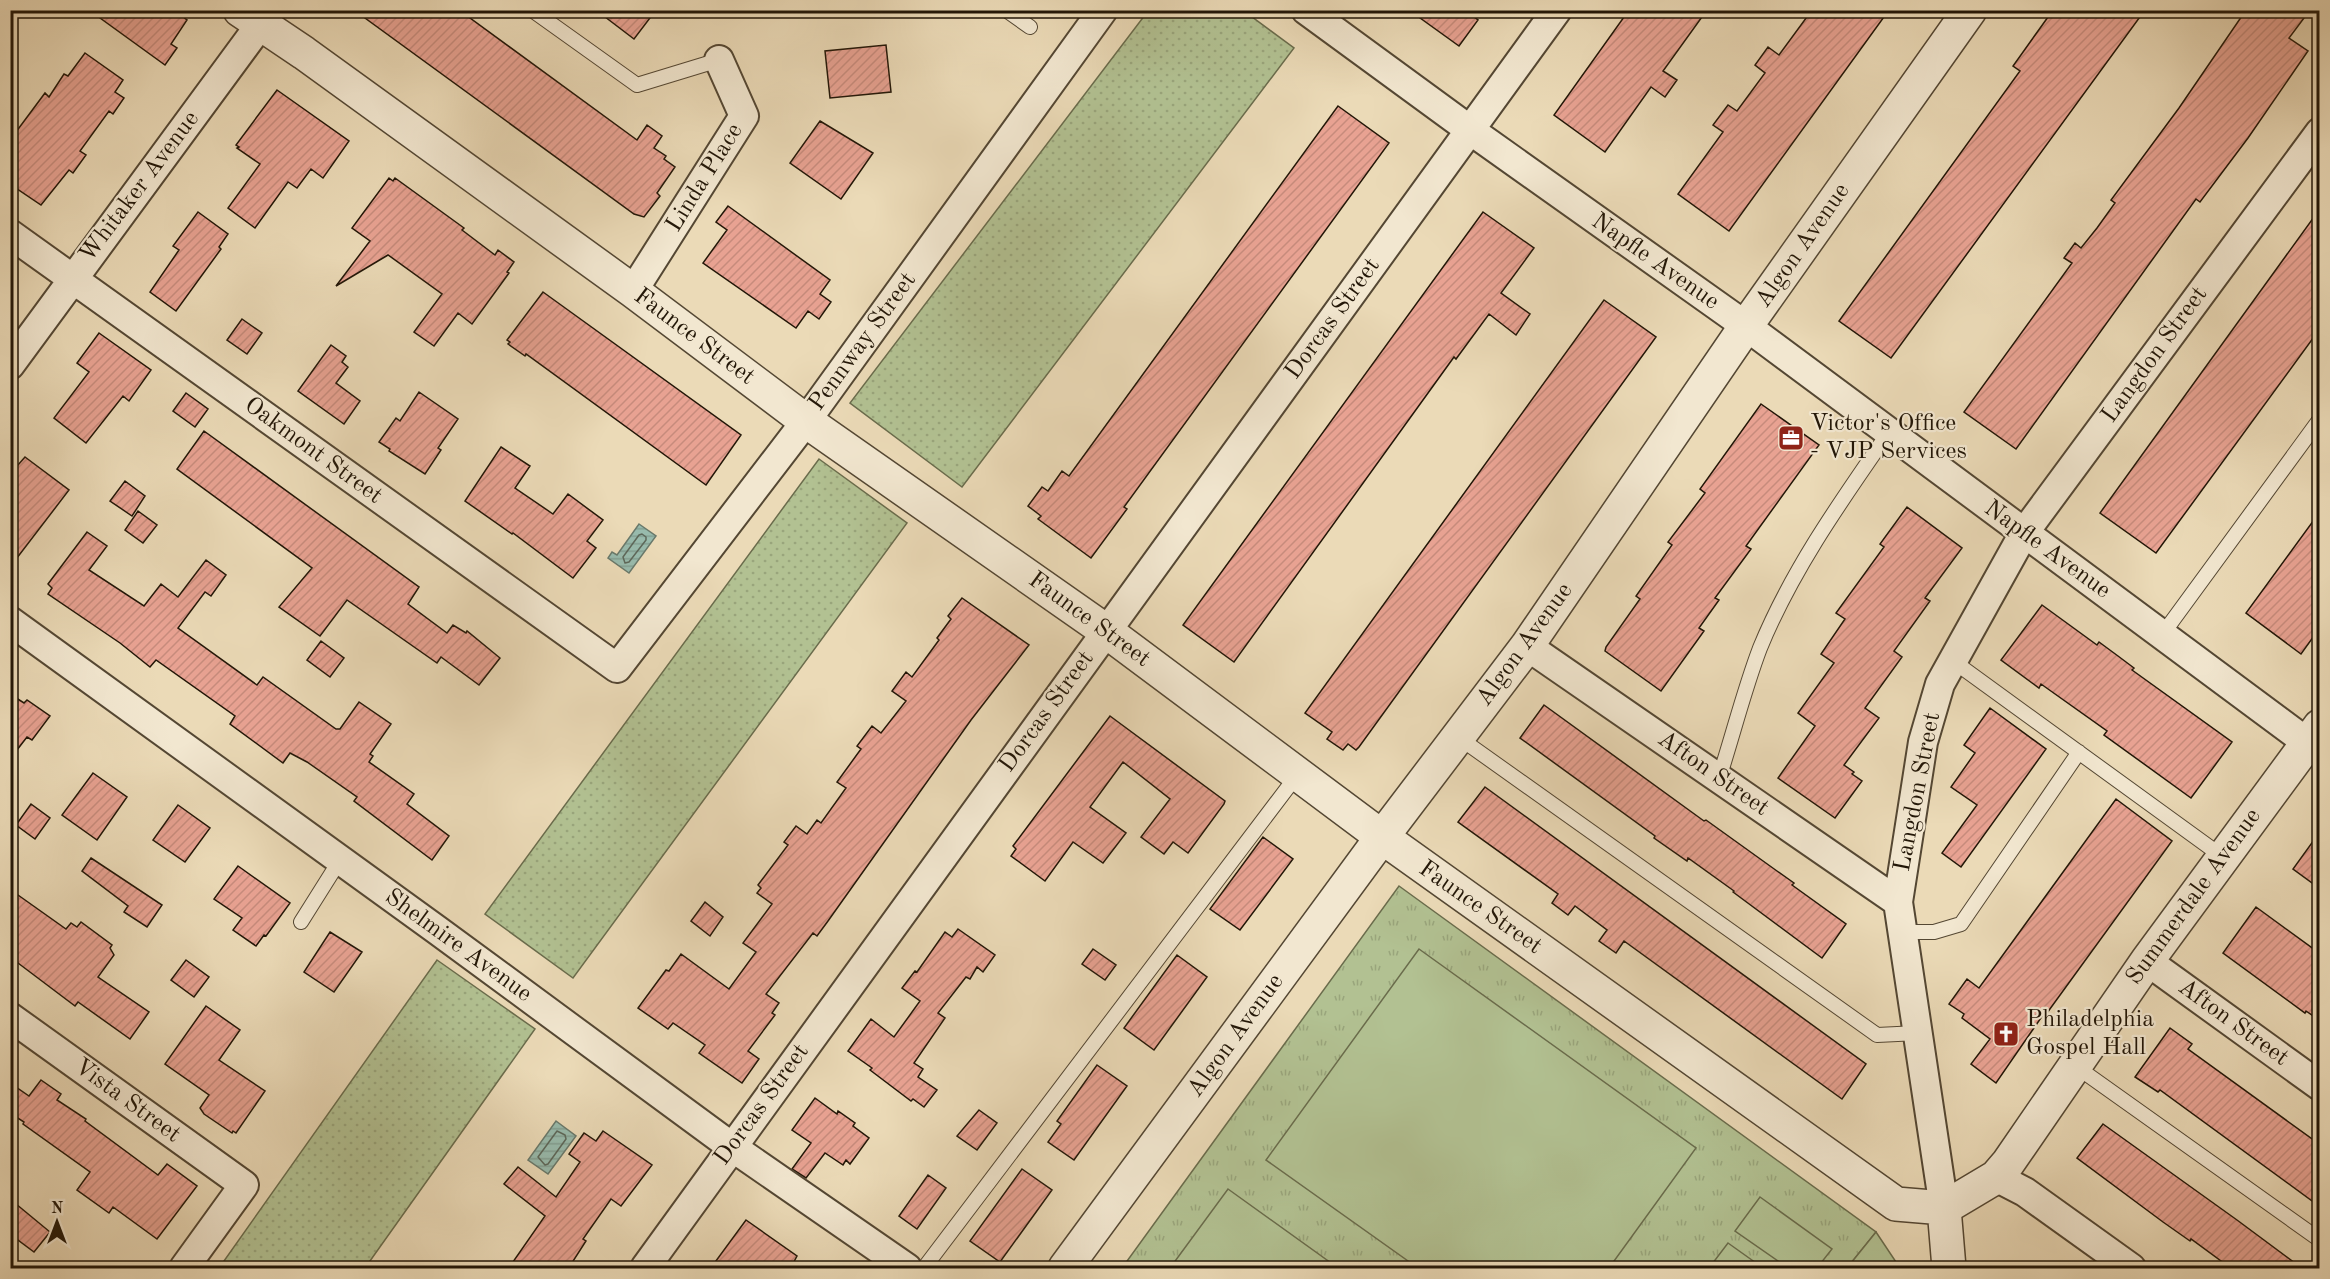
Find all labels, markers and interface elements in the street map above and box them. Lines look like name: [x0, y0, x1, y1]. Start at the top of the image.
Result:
street label: Whitaker Avenue: [76, 107, 204, 267]
street label: Linda Place: [662, 120, 748, 236]
street label: Algon Avenue: [1751, 179, 1855, 313]
street label: Napfle Avenue: [1587, 209, 1723, 315]
street label: Dorcas Street: [1281, 254, 1385, 384]
street label: Pennway Street: [805, 268, 921, 416]
street label: Langdon Street: [2098, 283, 2212, 427]
street label: Faunce Street: [629, 284, 759, 390]
street label: Oakmont Street: [240, 393, 386, 509]
place label: Victor's Office - VJP Services: [1810, 412, 1967, 464]
office icon: Victor's Office - VJP Services: [1776, 423, 1806, 453]
street label: Napfle Avenue: [1979, 496, 2115, 604]
street label: Faunce Street: [1024, 568, 1154, 672]
street label: Algon Avenue: [1473, 579, 1577, 711]
street label: Dorcas Street: [995, 647, 1099, 777]
street label: Langdon Street: [1891, 710, 1945, 874]
street label: Afton Street: [1653, 727, 1773, 821]
street label: Summerdale Avenue: [2122, 804, 2266, 990]
street label: Faunce Street: [1414, 857, 1546, 959]
street label: Shelmire Avenue: [380, 885, 536, 1007]
street label: Algon Avenue: [1184, 970, 1288, 1102]
street label: Afton Street: [2173, 975, 2293, 1071]
place label: Philadelphia Gospel Hall: [2026, 1008, 2154, 1060]
church icon: Philadelphia Gospel Hall: [1991, 1019, 2021, 1049]
street label: Dorcas Street: [710, 1040, 814, 1170]
street label: Vista Street: [69, 1055, 185, 1147]
north arrow: [27, 1192, 87, 1252]
text: N: [51, 1201, 64, 1217]

